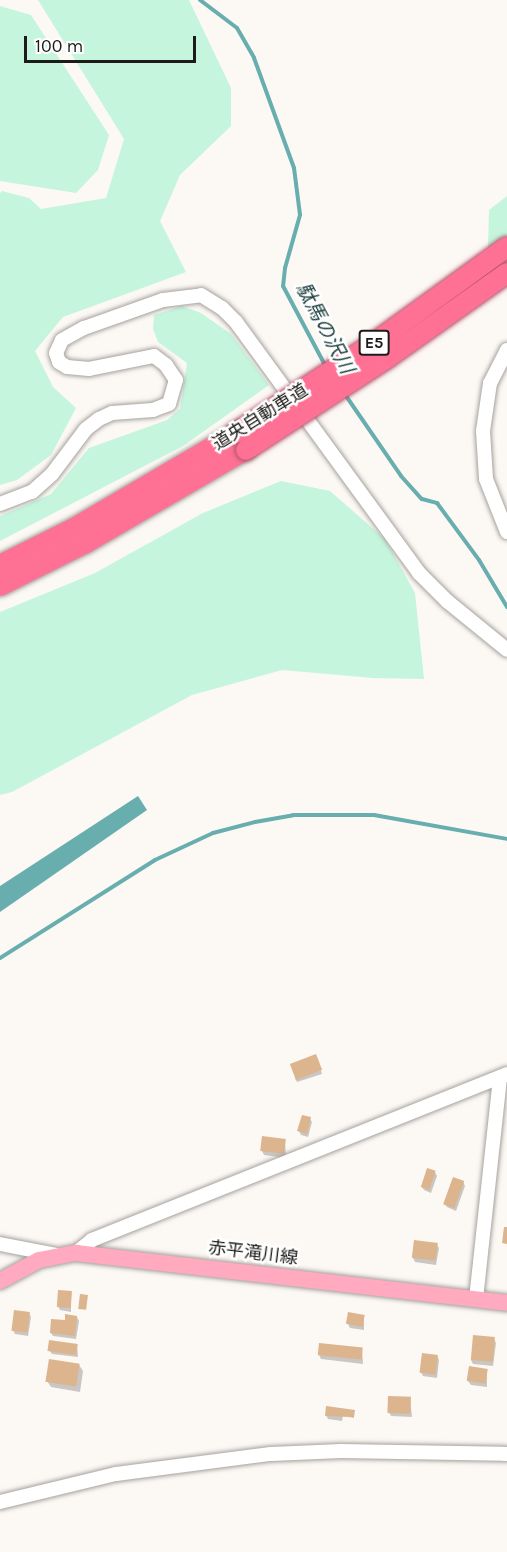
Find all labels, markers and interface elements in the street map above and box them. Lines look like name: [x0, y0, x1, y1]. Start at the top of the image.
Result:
scale bar: [27, 24, 200, 62]
text: 100 m: [35, 35, 83, 57]
water label: 駄馬の沢川: [291, 278, 359, 378]
road number: E5: [358, 330, 391, 356]
street label: 道央自動車道: [208, 379, 312, 455]
street label: 赤平滝川線: [207, 1237, 299, 1269]

